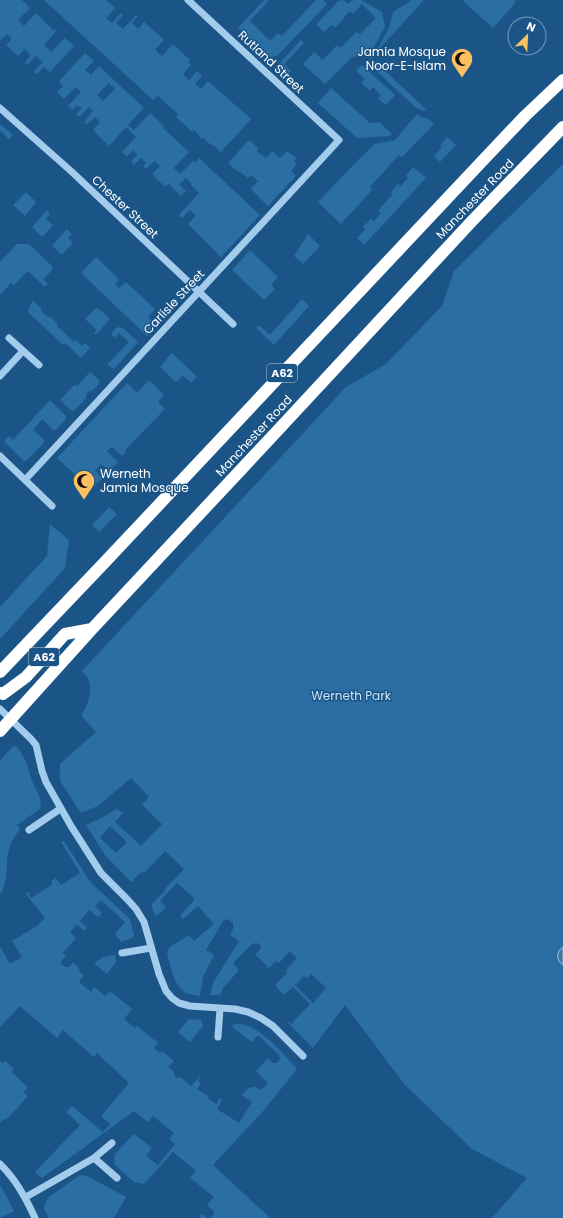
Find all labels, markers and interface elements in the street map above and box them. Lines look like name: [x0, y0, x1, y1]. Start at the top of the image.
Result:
north arrow: [507, 16, 547, 56]
text: N: [524, 18, 538, 36]
street label: Rutland Street: [235, 27, 308, 97]
place label: Jamia Mosque Noor-E-Islam: [357, 43, 446, 74]
mosque icon: Jamia Mosque Noor-E-Islam: [449, 46, 475, 79]
street label: Manchester Road: [432, 155, 517, 242]
street label: Chester Street: [88, 171, 162, 242]
street label: Carlisle Street: [139, 266, 208, 338]
road number: A62: [267, 364, 297, 382]
street label: Manchester Road: [211, 391, 296, 480]
place label: Werneth Jamia Mosque: [100, 465, 189, 496]
mosque icon: Werneth Jamia Mosque: [71, 468, 97, 501]
road number: A62: [29, 648, 59, 666]
park label: Werneth Park: [311, 687, 392, 704]

